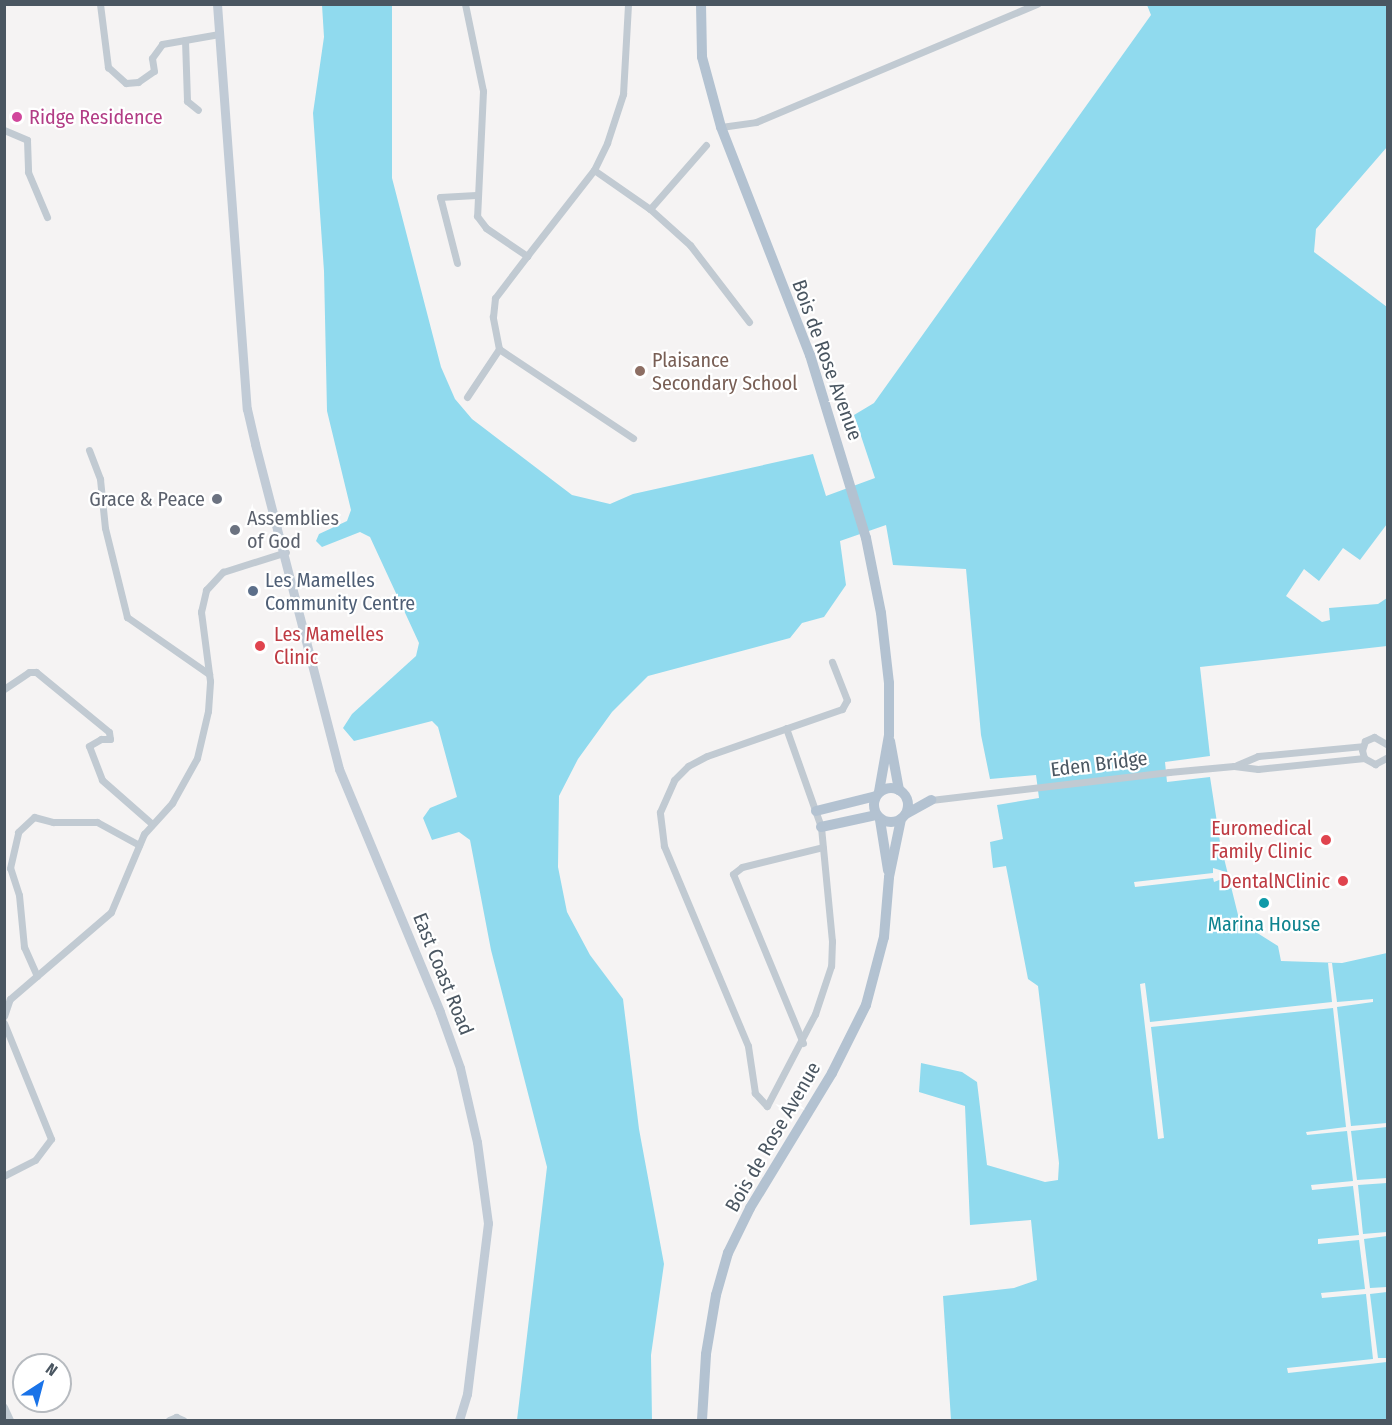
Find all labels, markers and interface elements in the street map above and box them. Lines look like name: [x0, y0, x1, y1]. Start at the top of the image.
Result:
place label: Ridge Residence: [29, 105, 163, 129]
marker: Ridge Residence: [10, 110, 24, 124]
street label: Bois de Rose Avenue: [787, 276, 867, 444]
place label: Plaisance Secondary School: [652, 348, 797, 395]
marker: Plaisance Secondary School: [633, 364, 647, 378]
place label: Grace & Peace: [89, 487, 205, 511]
marker: Grace & Peace: [210, 492, 224, 506]
place label: Assemblies of God: [247, 506, 339, 553]
marker: Assemblies of God: [228, 523, 242, 537]
place label: Les Mamelles Community Centre: [265, 568, 415, 615]
marker: Les Mamelles Community Centre: [246, 584, 260, 598]
place label: Les Mamelles Clinic: [274, 622, 384, 669]
marker: Les Mamelles Clinic: [251, 637, 269, 655]
street label: Eden Bridge: [1049, 746, 1149, 782]
place label: Euromedical Family Clinic: [1211, 816, 1312, 863]
marker: Euromedical Family Clinic: [1317, 831, 1335, 849]
place label: DentalNClinic: [1220, 869, 1330, 893]
marker: DentalNClinic: [1334, 872, 1352, 890]
marker: Marina House: [1257, 896, 1271, 910]
street label: East Coast Road: [408, 909, 478, 1039]
place label: Marina House: [1208, 912, 1320, 936]
street label: Bois de Rose Avenue: [720, 1058, 826, 1216]
north arrow: [12, 1353, 72, 1413]
text: N: [42, 1359, 61, 1380]

